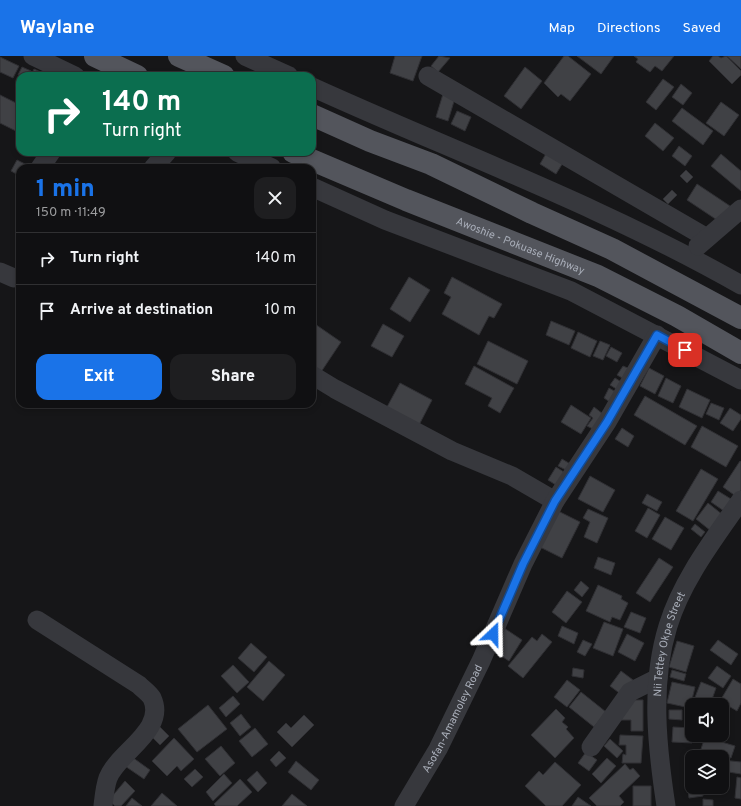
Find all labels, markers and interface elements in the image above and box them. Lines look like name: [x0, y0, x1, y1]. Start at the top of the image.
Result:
text: Waylane: [20, 16, 95, 40]
text: Map: [549, 20, 575, 37]
text: Directions: [597, 20, 661, 37]
text: Saved: [683, 20, 721, 37]
text: 140 m: [102, 85, 181, 121]
icon: right: [36, 88, 88, 140]
text: Turn right: [102, 120, 182, 143]
text: 1 min: [36, 175, 95, 205]
button: close: [254, 177, 296, 219]
text: 150 m · 11:49: [36, 205, 106, 221]
street label: Awoshie - Pokuase Highway: [454, 215, 587, 278]
icon: right: [36, 248, 58, 270]
text: Turn right: [70, 249, 139, 268]
text: 140 m: [256, 249, 296, 268]
icon: arrive: [36, 300, 58, 322]
text: Arrive at destination: [70, 301, 213, 320]
text: 10 m: [265, 301, 296, 320]
pin: [668, 333, 702, 367]
icon: arrive: [674, 339, 696, 361]
button: Exit: [36, 354, 162, 400]
button: Share: [170, 354, 296, 400]
street label: Nii Tettey Okpe Street: [651, 590, 689, 697]
position arrow: [472, 613, 514, 655]
street label: Asofan-Amamoley Road: [419, 662, 486, 776]
map controls: [685, 698, 729, 794]
button: sound: [685, 698, 729, 742]
button: layers: [685, 750, 729, 794]

